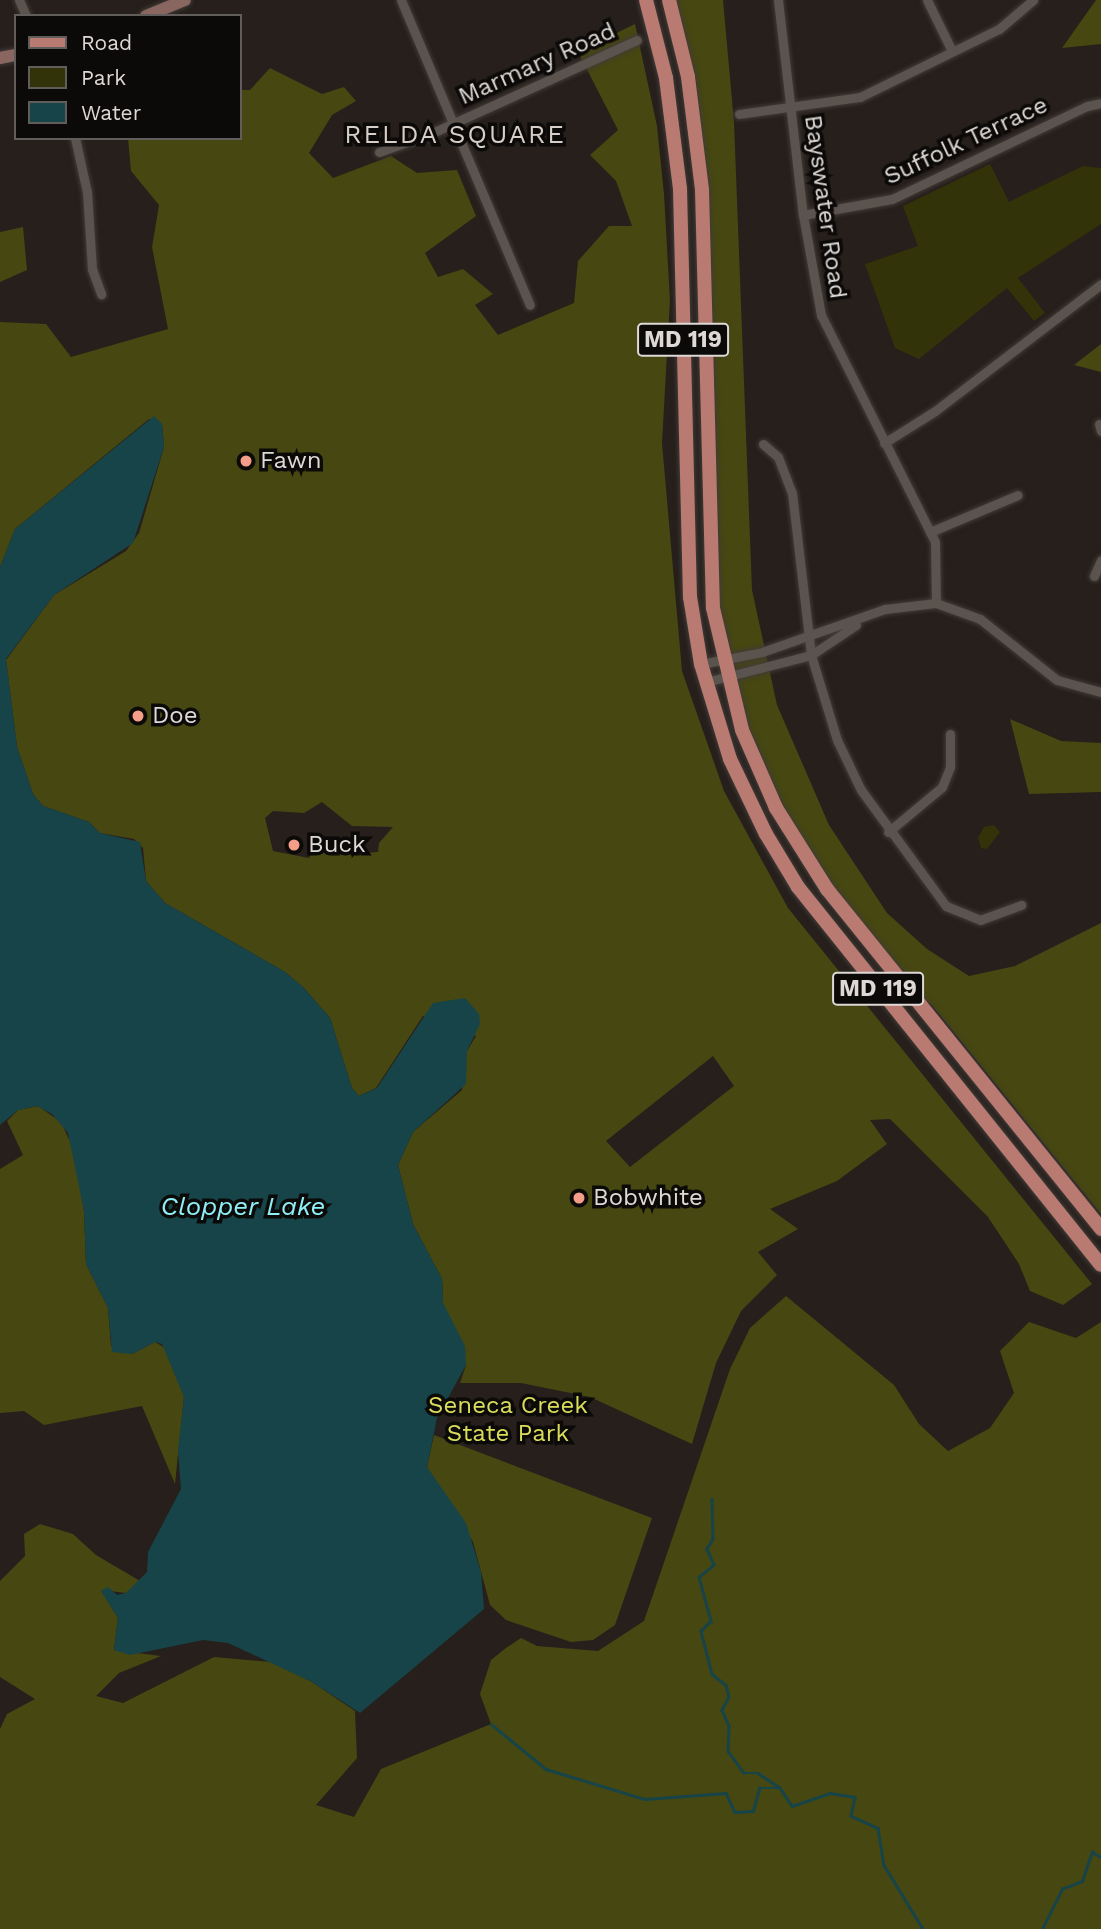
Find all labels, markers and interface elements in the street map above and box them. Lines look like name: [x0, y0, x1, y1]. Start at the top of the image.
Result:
legend: [14, 14, 242, 140]
street label: Marmary Road: [454, 16, 620, 112]
text: Road: [81, 30, 132, 55]
text: Park: [81, 65, 126, 90]
street label: Suffolk Terrace: [879, 90, 1053, 192]
text: Water: [81, 100, 141, 125]
street label: Bayswater Road: [798, 113, 852, 301]
district label: RELDA SQUARE: [345, 119, 565, 151]
road number: MD 119: [636, 320, 730, 360]
place label: Fawn: [260, 447, 322, 475]
marker: Fawn: [238, 453, 254, 469]
place label: Doe: [152, 702, 198, 730]
marker: Doe: [130, 708, 146, 724]
place label: Buck: [308, 831, 366, 859]
marker: Buck: [286, 837, 302, 853]
road number: MD 119: [831, 970, 925, 1008]
place label: Bobwhite: [593, 1184, 703, 1212]
marker: Bobwhite: [571, 1190, 587, 1206]
water label: Clopper Lake: [160, 1191, 326, 1223]
park label: Seneca Creek State Park: [428, 1392, 588, 1448]

